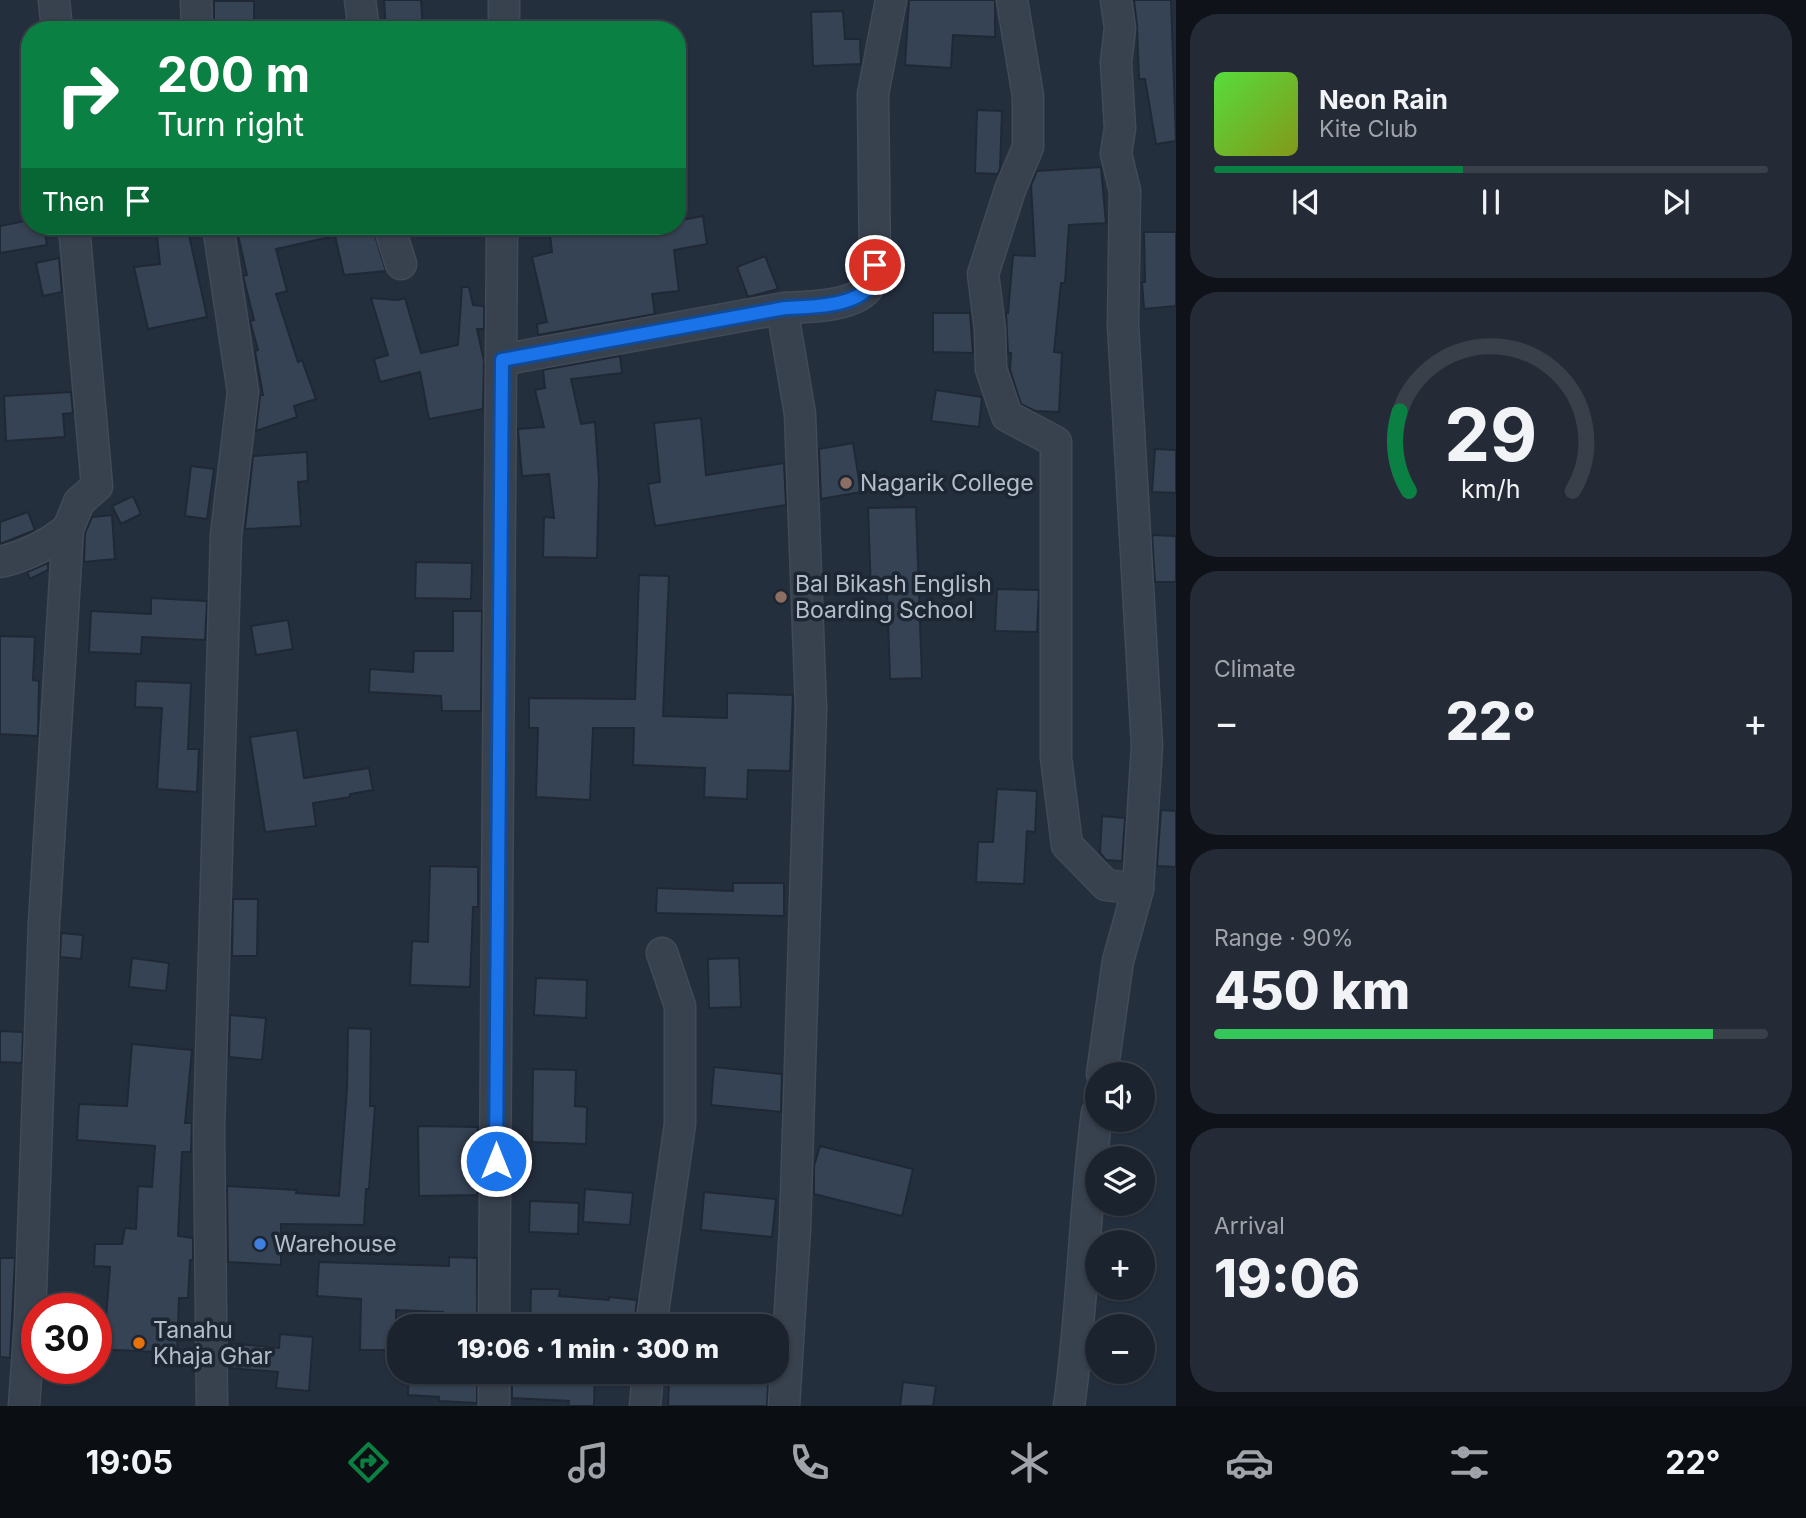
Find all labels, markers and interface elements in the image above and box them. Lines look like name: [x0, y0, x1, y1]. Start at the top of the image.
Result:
text: 200 m: [157, 45, 310, 104]
icon: right: [42, 49, 133, 140]
text: Neon Rain: [1319, 84, 1448, 115]
text: Turn right: [157, 105, 304, 144]
text: Kite Club: [1319, 115, 1418, 143]
icon: arrive: [119, 182, 157, 220]
icon: previous: [1287, 183, 1325, 221]
icon: pause: [1472, 183, 1510, 221]
icon: next: [1657, 183, 1695, 221]
text: Then: [42, 186, 105, 217]
pin: [845, 235, 905, 295]
icon: arrive: [856, 246, 894, 284]
text: 29: [1444, 390, 1538, 479]
place label: Nagarik College: [860, 469, 1034, 497]
text: km/h: [1461, 473, 1521, 503]
marker: Nagarik College: [838, 475, 854, 491]
place label: Bal Bikash English Boarding School: [795, 570, 992, 624]
marker: Bal Bikash English Boarding School: [773, 589, 789, 605]
text: Climate: [1214, 655, 1296, 683]
text: 22°: [1446, 690, 1536, 753]
text: −: [1214, 699, 1239, 745]
text: +: [1743, 699, 1768, 745]
text: Range · 90%: [1214, 924, 1354, 952]
text: 450 km: [1214, 959, 1410, 1022]
map controls: [1085, 1062, 1155, 1384]
button: sound: [1085, 1062, 1155, 1132]
position arrow: [459, 1124, 533, 1198]
button: layers: [1085, 1146, 1155, 1216]
text: Arrival: [1214, 1212, 1285, 1240]
place label: Warehouse: [274, 1230, 397, 1258]
button: +: [1085, 1230, 1155, 1300]
marker: Warehouse: [252, 1236, 268, 1252]
text: 19:06: [1214, 1247, 1360, 1310]
speed limit sign: 30: [21, 1293, 112, 1384]
button: −: [1085, 1314, 1155, 1384]
place label: Tanahu Khaja Ghar: [153, 1316, 273, 1370]
text: 19:06 · 1 min · 300 m: [457, 1333, 719, 1364]
marker: Tanahu Khaja Ghar: [131, 1335, 147, 1351]
icon: directions: [344, 1438, 393, 1487]
icon: music: [564, 1438, 613, 1487]
icon: phone: [785, 1438, 834, 1487]
icon: climate: [1005, 1438, 1054, 1487]
icon: car: [1225, 1438, 1274, 1487]
icon: filters: [1445, 1438, 1494, 1487]
text: 19:05: [86, 1443, 173, 1482]
text: 22°: [1665, 1443, 1720, 1482]

